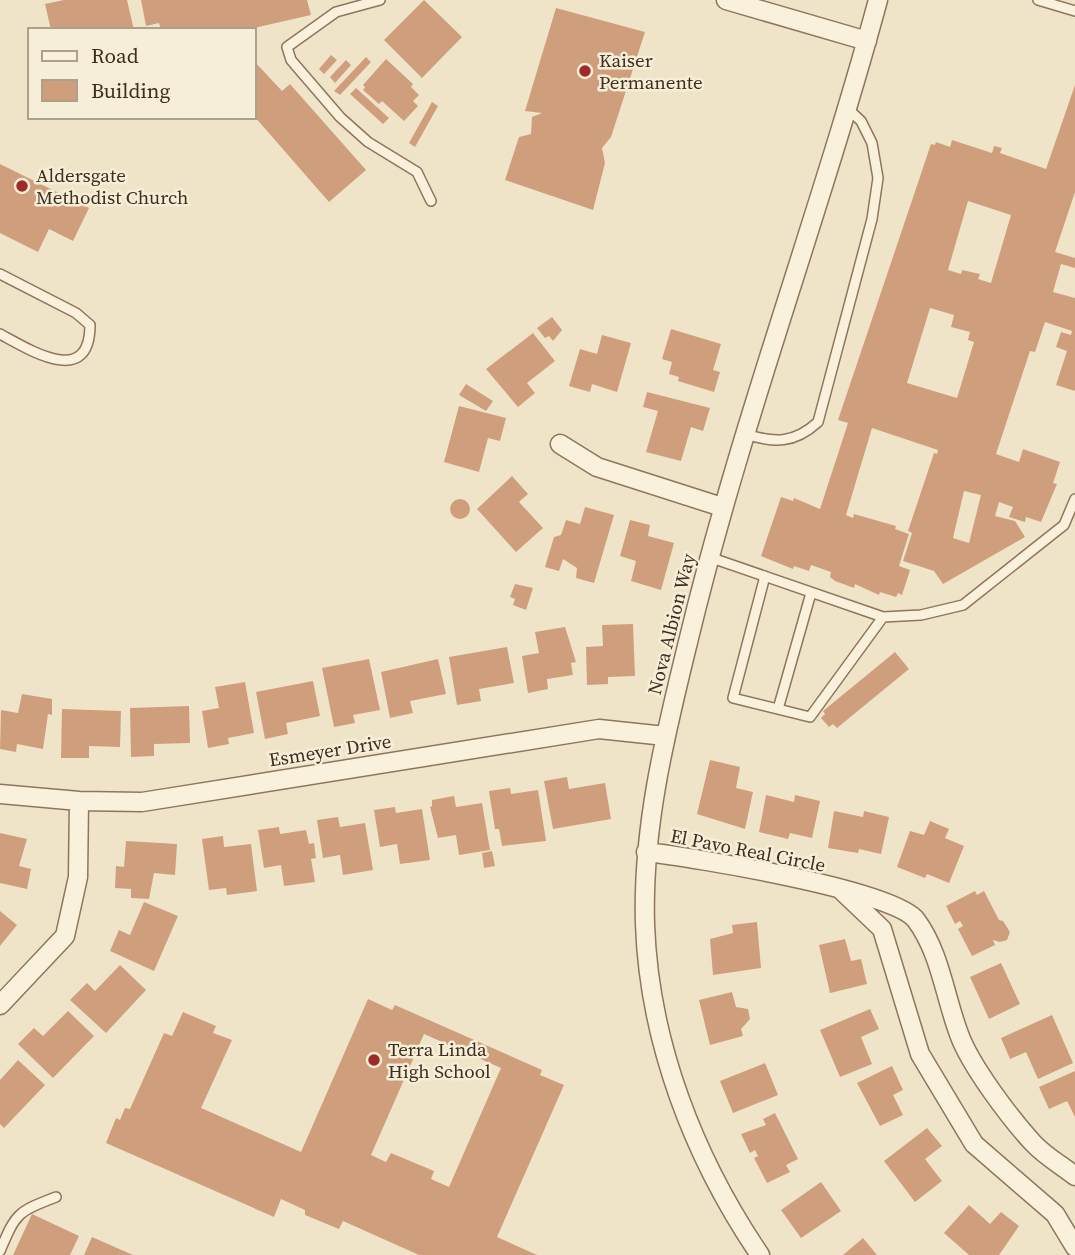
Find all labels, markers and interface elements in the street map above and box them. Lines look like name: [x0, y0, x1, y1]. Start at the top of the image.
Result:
legend: [28, 28, 256, 119]
text: Road: [91, 41, 139, 70]
place label: Kaiser Permanente: [599, 47, 703, 95]
marker: Kaiser Permanente: [577, 63, 593, 79]
text: Building: [91, 76, 170, 105]
place label: Aldersgate Methodist Church: [36, 162, 188, 210]
marker: Aldersgate Methodist Church: [14, 178, 30, 194]
street label: Nova Albion Way: [641, 551, 701, 697]
street label: Esmeyer Drive: [267, 727, 393, 773]
street label: El Pavo Real Circle: [668, 822, 828, 878]
place label: Terra Linda High School: [388, 1036, 491, 1084]
marker: Terra Linda High School: [366, 1052, 382, 1068]

